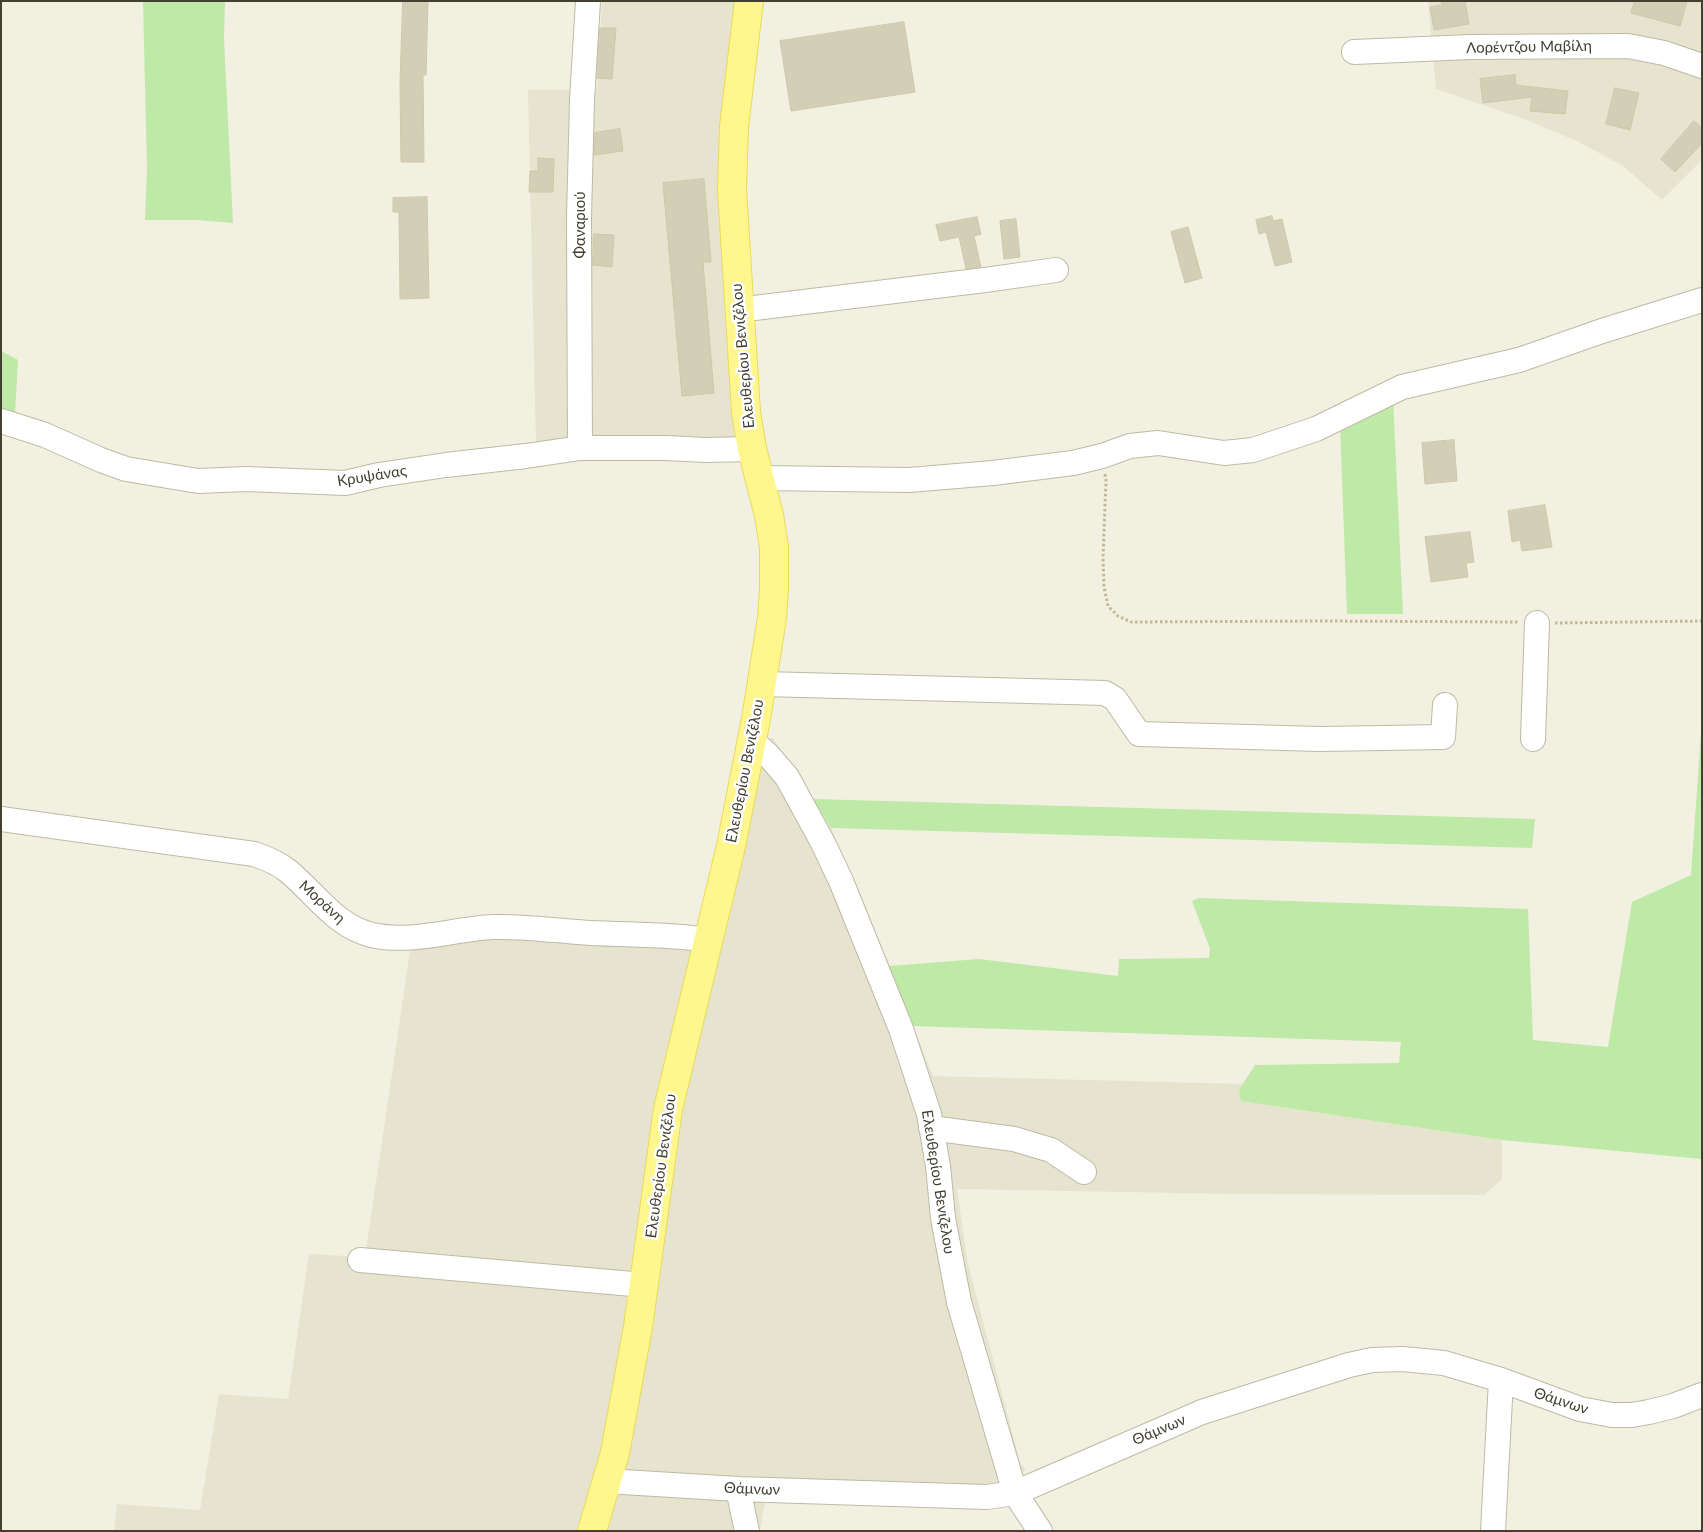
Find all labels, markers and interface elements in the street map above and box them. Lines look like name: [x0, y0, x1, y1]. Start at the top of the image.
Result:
street label: Λορέντζου Μαβίλη: [1466, 37, 1592, 57]
street label: Φαναριού: [571, 192, 589, 258]
street label: Ελευθερίου Βενιζέλου: [728, 283, 758, 429]
street label: Κρυψάνας: [336, 462, 408, 490]
street label: Ελευθερίου Βενιζέλου: [722, 698, 768, 844]
street label: Μοράνη: [295, 877, 349, 927]
street label: Ελευθερίου Βενιζέλου: [642, 1093, 680, 1239]
street label: Ελευθερίου Βενιζελου: [918, 1109, 958, 1255]
street label: Θάμνων: [1531, 1384, 1591, 1418]
street label: Θάμνων: [1130, 1411, 1188, 1449]
street label: Θάμνων: [724, 1479, 780, 1499]

